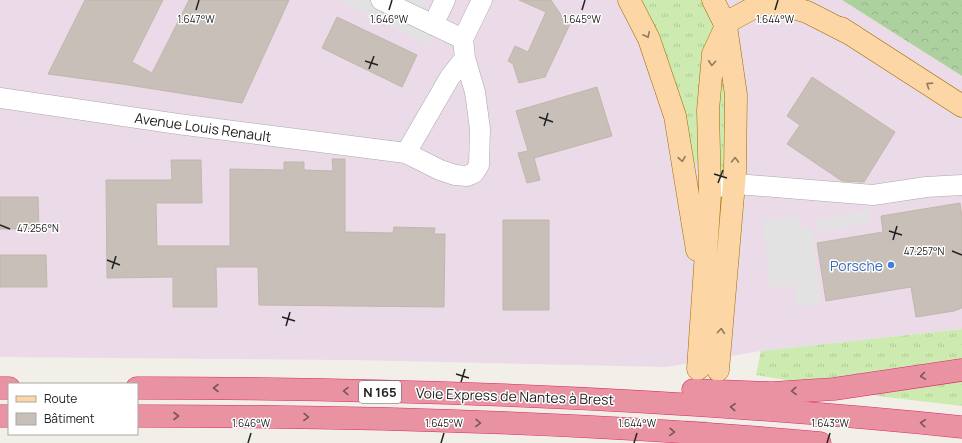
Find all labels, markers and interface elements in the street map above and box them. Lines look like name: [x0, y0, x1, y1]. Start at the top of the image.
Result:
text: 1.647°W: [177, 12, 215, 26]
text: 1.646°W: [370, 12, 409, 26]
text: 1.645°W: [563, 12, 602, 26]
text: 1.644°W: [756, 12, 795, 26]
one-way arrow: [642, 30, 649, 38]
one-way arrow: [708, 60, 717, 66]
one-way arrow: [926, 82, 933, 90]
street label: Avenue Louis Renault: [133, 108, 273, 146]
one-way arrow: [677, 156, 686, 162]
one-way arrow: [731, 157, 739, 163]
text: 47.256°N: [17, 221, 59, 235]
text: 47.257°N: [904, 244, 944, 258]
place label: Porsche: [830, 256, 883, 275]
marker: Porsche: [886, 260, 896, 270]
one-way arrow: [716, 328, 725, 334]
one-way arrow: [920, 372, 927, 380]
road number: N 165: [359, 381, 401, 403]
legend: [8, 383, 138, 435]
street label: Voie Express de Nantes à Brest: [416, 383, 615, 409]
one-way arrow: [213, 384, 219, 392]
one-way arrow: [343, 387, 349, 395]
one-way arrow: [791, 387, 797, 396]
text: Route: [44, 390, 77, 407]
one-way arrow: [730, 403, 736, 412]
text: Bâtiment: [44, 410, 95, 427]
one-way arrow: [173, 412, 179, 420]
one-way arrow: [303, 413, 309, 422]
text: 1.646°W: [232, 416, 271, 430]
text: 1.645°W: [425, 416, 464, 430]
text: 1.644°W: [618, 416, 657, 430]
text: 1.643°W: [811, 416, 849, 430]
one-way arrow: [475, 419, 481, 427]
one-way arrow: [920, 419, 926, 428]
one-way arrow: [669, 428, 675, 436]

